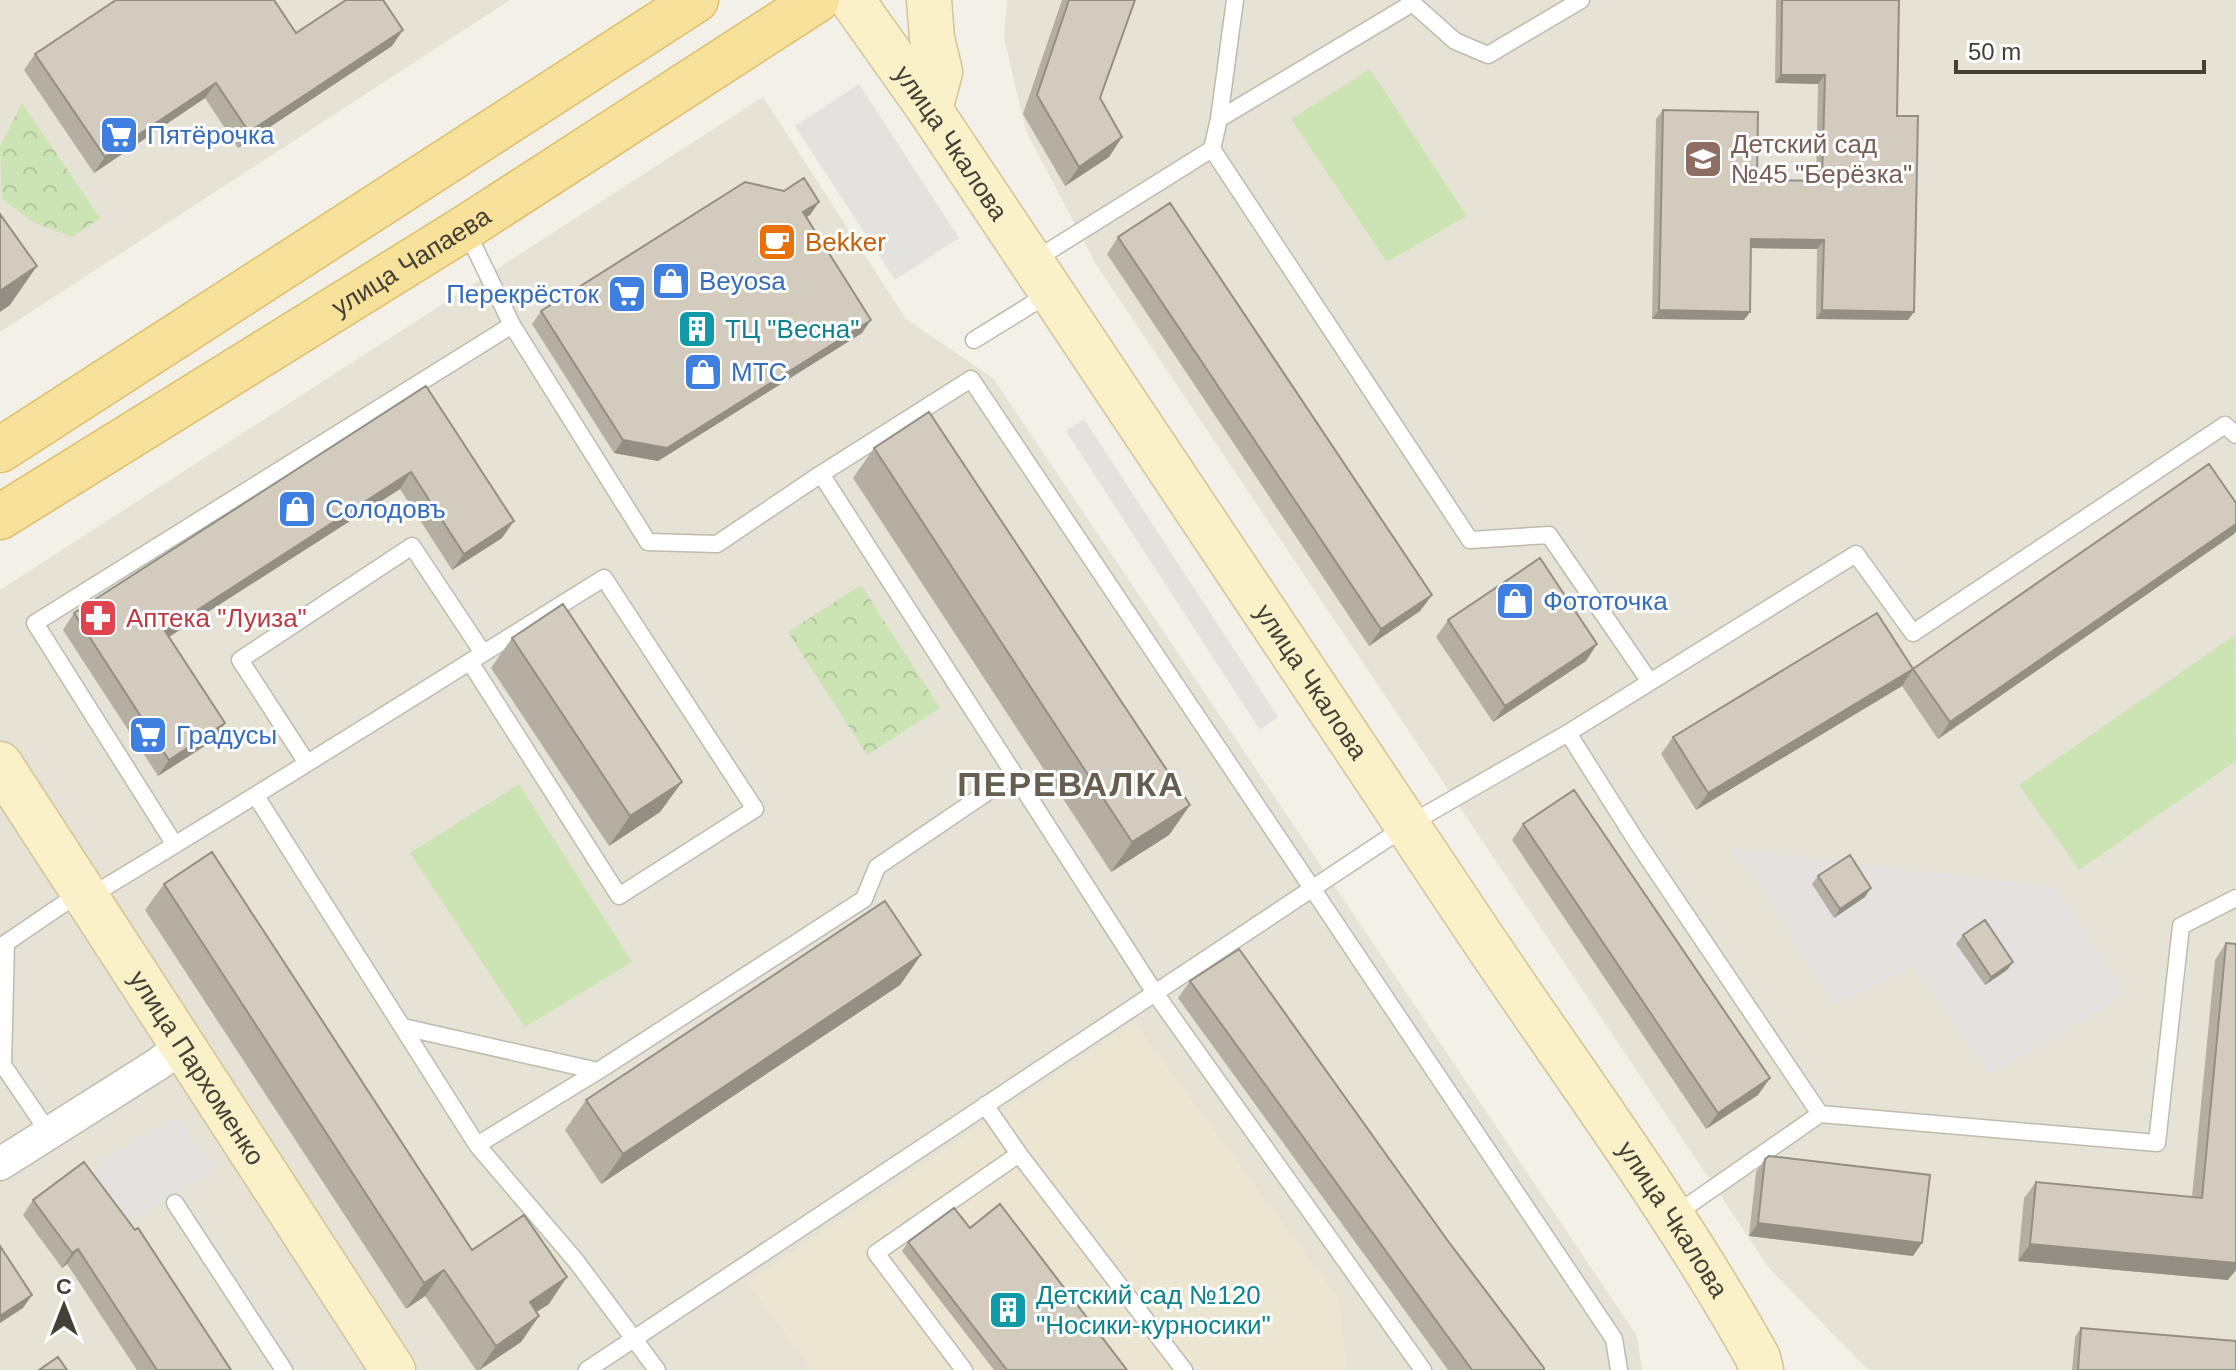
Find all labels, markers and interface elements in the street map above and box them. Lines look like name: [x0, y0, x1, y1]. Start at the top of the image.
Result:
scale bar: [1956, 24, 2204, 74]
text: 50 m: [1968, 38, 2021, 65]
street label: улица Чкалова: [888, 60, 1015, 226]
supermarket icon: Пятёрочка: [98, 114, 140, 156]
place label: Пятёрочка: [147, 120, 275, 150]
place label: Детский сад №45 "Берёзка": [1731, 129, 1912, 189]
school or university icon: Детский сад №45 "Берёзка": [1682, 138, 1724, 180]
street label: улица Чапаева: [326, 200, 497, 322]
cafe icon: Bekker: [756, 221, 798, 263]
place label: Bekker: [805, 227, 886, 257]
shop icon: Beyosa: [650, 260, 692, 302]
place label: Beyosa: [699, 266, 786, 296]
supermarket icon: Перекрёсток: [606, 273, 648, 315]
place label: Перекрёсток: [446, 279, 600, 309]
building icon: ТЦ "Весна": [676, 308, 718, 350]
place label: ТЦ "Весна": [725, 314, 859, 344]
shop icon: МТС: [682, 351, 724, 393]
place label: МТС: [731, 357, 787, 387]
shop icon: Солодовъ: [276, 488, 318, 530]
place label: Солодовъ: [325, 494, 446, 524]
shop icon: Фототочка: [1494, 580, 1536, 622]
place label: Фототочка: [1543, 586, 1668, 616]
pharmacy icon: Аптека "Луиза": [77, 597, 119, 639]
street label: улица Чкалова: [1249, 598, 1374, 765]
place label: Аптека "Луиза": [126, 603, 307, 633]
supermarket icon: Градусы: [127, 714, 169, 756]
place label: Градусы: [176, 720, 277, 750]
district label: ПЕРЕВАЛКА: [957, 765, 1185, 803]
street label: улица Пархоменко: [123, 965, 271, 1171]
street label: улица Чкалова: [1611, 1135, 1735, 1304]
north arrow: [24, 1266, 104, 1346]
text: С: [56, 1274, 72, 1299]
place label: Детский сад №120 "Носики-курносики": [1036, 1280, 1271, 1340]
building icon: Детский сад №120 "Носики-курносики": [987, 1289, 1029, 1331]

